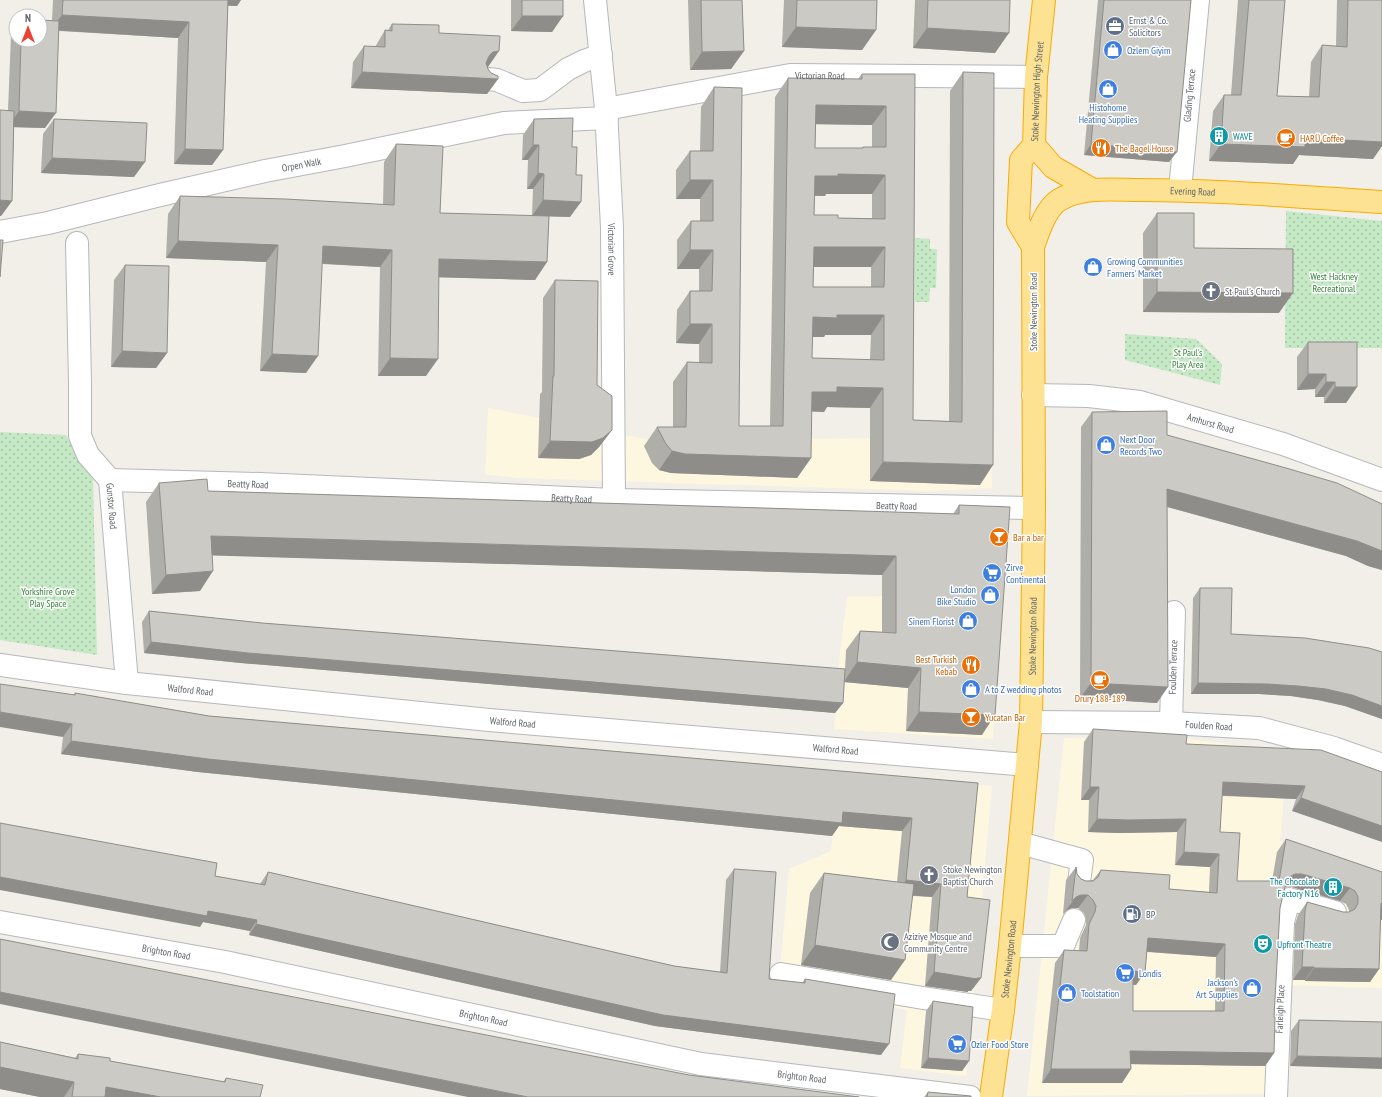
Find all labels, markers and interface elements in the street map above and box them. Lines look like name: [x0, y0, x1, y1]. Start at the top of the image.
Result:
north arrow: [8, 8, 48, 48]
text: N: [25, 11, 31, 25]
place label: Ernst & Co. Solicitors: [1129, 14, 1168, 39]
office icon: Ernst & Co. Solicitors: [1104, 15, 1126, 37]
shop icon: Ozlem Giyim: [1102, 39, 1124, 61]
street label: Stoke Newington High Street: [1028, 41, 1047, 142]
place label: Ozlem Giyim: [1127, 44, 1171, 57]
street label: Glading Terrace: [1180, 68, 1198, 122]
street label: Victorian Road: [794, 69, 845, 82]
shop icon: Histohome Heating Supplies: [1097, 78, 1119, 100]
place label: Histohome Heating Supplies: [1079, 101, 1138, 126]
building icon: WAVE: [1208, 125, 1230, 147]
cafe icon: HARÜ Coffee: [1275, 127, 1297, 149]
place label: WAVE: [1233, 130, 1253, 143]
place label: HARÜ Coffee: [1300, 132, 1344, 145]
restaurant icon: The Bagel House: [1090, 137, 1112, 159]
place label: The Bagel House: [1115, 142, 1173, 155]
street label: Orpen Walk: [281, 155, 322, 175]
street label: Evering Road: [1170, 184, 1216, 199]
street label: Victorian Grove: [605, 222, 618, 276]
place label: Growing Communities Farmers' Market: [1107, 255, 1183, 280]
shop icon: Growing Communities Farmers' Market: [1082, 256, 1104, 278]
park label: West Hackney Recreational: [1310, 270, 1358, 295]
street label: Stoke Newington Road: [1027, 273, 1040, 351]
church icon: St Paul's Church: [1200, 280, 1222, 302]
place label: St Paul's Church: [1225, 285, 1280, 298]
park label: St Paul's Play Area: [1172, 346, 1204, 371]
street label: Amhurst Road: [1186, 410, 1235, 436]
place label: Next Door Records Two: [1120, 433, 1162, 458]
shop icon: Next Door Records Two: [1095, 434, 1117, 456]
street label: Beatty Road: [227, 477, 269, 491]
street label: Gunstor Road: [103, 483, 120, 529]
street label: Beatty Road: [551, 491, 592, 506]
street label: Beatty Road: [876, 499, 917, 513]
bar icon: Bar a bar: [988, 526, 1010, 548]
place label: Bar a bar: [1013, 531, 1044, 544]
place label: Zirve Continental: [1006, 561, 1047, 586]
supermarket icon: Zirve Continental: [981, 562, 1003, 584]
place label: London Bike Studio: [937, 583, 976, 608]
shop icon: London Bike Studio: [979, 584, 1001, 606]
park label: Yorkshire Grove Play Space: [21, 585, 75, 610]
street label: Stoke Newington Road: [1026, 597, 1040, 675]
shop icon: Sinem Florist: [957, 610, 979, 632]
place label: Sinem Florist: [909, 615, 954, 628]
street label: Foulden Terrace: [1166, 640, 1180, 694]
place label: Best Turkish Kebab: [916, 653, 957, 678]
restaurant icon: Best Turkish Kebab: [960, 654, 982, 676]
cafe icon: Drury 188-189: [1089, 669, 1111, 691]
shop icon: A to Z wedding photos: [960, 678, 982, 700]
street label: Walford Road: [167, 681, 214, 699]
place label: A to Z wedding photos: [985, 683, 1062, 696]
place label: Drury 188-189: [1075, 692, 1125, 705]
bar icon: Yucatan Bar: [960, 706, 982, 728]
place label: Yucatan Bar: [985, 711, 1026, 724]
street label: Walford Road: [489, 714, 536, 731]
street label: Foulden Road: [1185, 718, 1233, 733]
street label: Walford Road: [812, 741, 859, 758]
place label: Stoke Newington Baptist Church: [943, 863, 1002, 888]
church icon: Stoke Newington Baptist Church: [918, 864, 940, 886]
place label: The Chocolate Factory N16: [1270, 875, 1319, 900]
building icon: The Chocolate Factory N16: [1322, 876, 1344, 898]
fuel station icon: BP: [1121, 903, 1143, 925]
place label: BP: [1146, 908, 1156, 921]
street label: Stoke Newington Road: [998, 920, 1019, 999]
place label: Aziziye Mosque and Community Centre: [904, 930, 972, 955]
mosque icon: Aziziye Mosque and Community Centre: [879, 931, 901, 953]
theatre icon: Upfront Theatre: [1252, 933, 1274, 955]
place label: Upfront Theatre: [1277, 938, 1332, 951]
street label: Brighton Road: [141, 941, 192, 963]
supermarket icon: Londis: [1114, 962, 1136, 984]
place label: Londis: [1139, 967, 1162, 980]
place label: Jackson's Art Supplies: [1196, 976, 1239, 1001]
shop icon: Jackson's Art Supplies: [1241, 977, 1263, 999]
shop icon: Toolstation: [1056, 982, 1078, 1004]
street label: Farleigh Place: [1273, 984, 1287, 1034]
place label: Toolstation: [1081, 987, 1119, 1000]
street label: Brighton Road: [458, 1006, 509, 1029]
supermarket icon: Ozler Food Store: [946, 1033, 968, 1055]
place label: Ozler Food Store: [971, 1038, 1029, 1051]
street label: Brighton Road: [777, 1067, 827, 1086]

